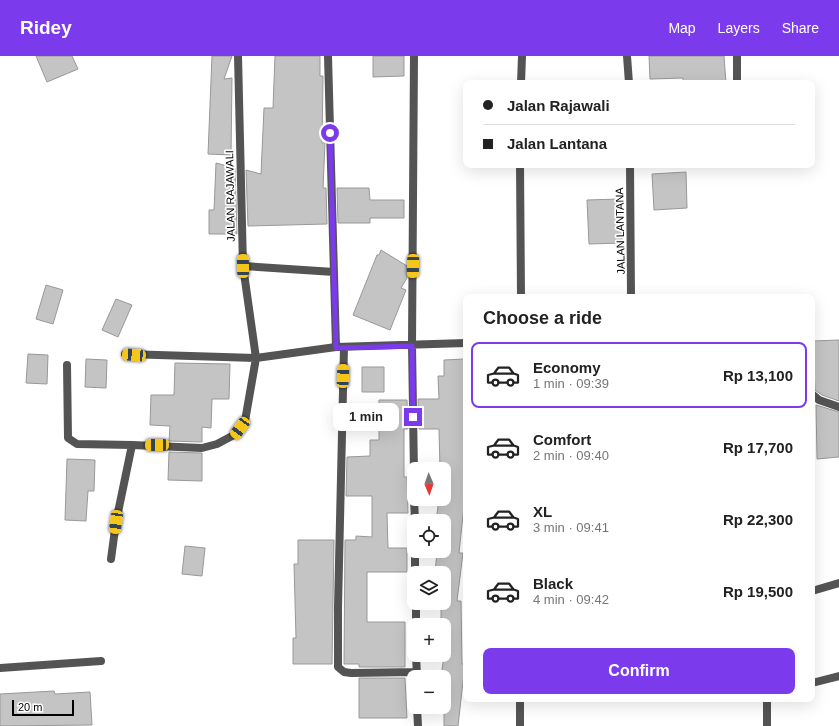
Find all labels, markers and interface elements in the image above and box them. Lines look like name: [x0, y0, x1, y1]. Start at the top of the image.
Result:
text: Ridey: [20, 17, 72, 38]
text: Map: [668, 20, 696, 36]
text: Layers: [718, 20, 760, 36]
text: Share: [782, 20, 819, 36]
text: Jalan Rajawali: [507, 97, 610, 114]
route start: [321, 124, 339, 142]
text: Jalan Lantana: [507, 135, 607, 152]
street label: JALAN RAJAWALI: [223, 150, 237, 242]
street label: JALAN LANTANA: [613, 187, 627, 275]
car: [237, 254, 249, 278]
car: [407, 254, 419, 278]
text: Choose a ride: [483, 308, 602, 328]
car: [122, 348, 146, 362]
icon: car: [485, 357, 521, 393]
text: Economy: [533, 359, 601, 376]
car: [337, 364, 349, 388]
text: Rp 13,100: [723, 367, 793, 384]
text: 1 min · 09:39: [533, 376, 609, 391]
callout: 1 min: [333, 403, 399, 431]
route end: [404, 408, 422, 426]
text: 1 min: [349, 409, 383, 424]
car: [228, 415, 252, 441]
icon: car: [485, 429, 521, 465]
text: Comfort: [533, 431, 591, 448]
car: [145, 439, 169, 451]
text: Rp 17,700: [723, 439, 793, 456]
text: 2 min · 09:40: [533, 448, 609, 463]
north arrow: [407, 462, 451, 506]
map controls: [407, 462, 451, 714]
icon: car: [485, 501, 521, 537]
text: XL: [533, 503, 552, 520]
car: [108, 509, 124, 535]
text: Rp 22,300: [723, 511, 793, 528]
button: locate: [407, 514, 451, 558]
text: 3 min · 09:41: [533, 520, 609, 535]
button: layers: [407, 566, 451, 610]
icon: car: [485, 573, 521, 609]
text: Black: [533, 575, 573, 592]
text: Rp 19,500: [723, 583, 793, 600]
text: 4 min · 09:42: [533, 592, 609, 607]
button: +: [407, 618, 451, 662]
button: Confirm: [483, 648, 795, 694]
button: −: [407, 670, 451, 714]
scale bar: [12, 698, 74, 717]
text: 20 m: [18, 701, 42, 713]

